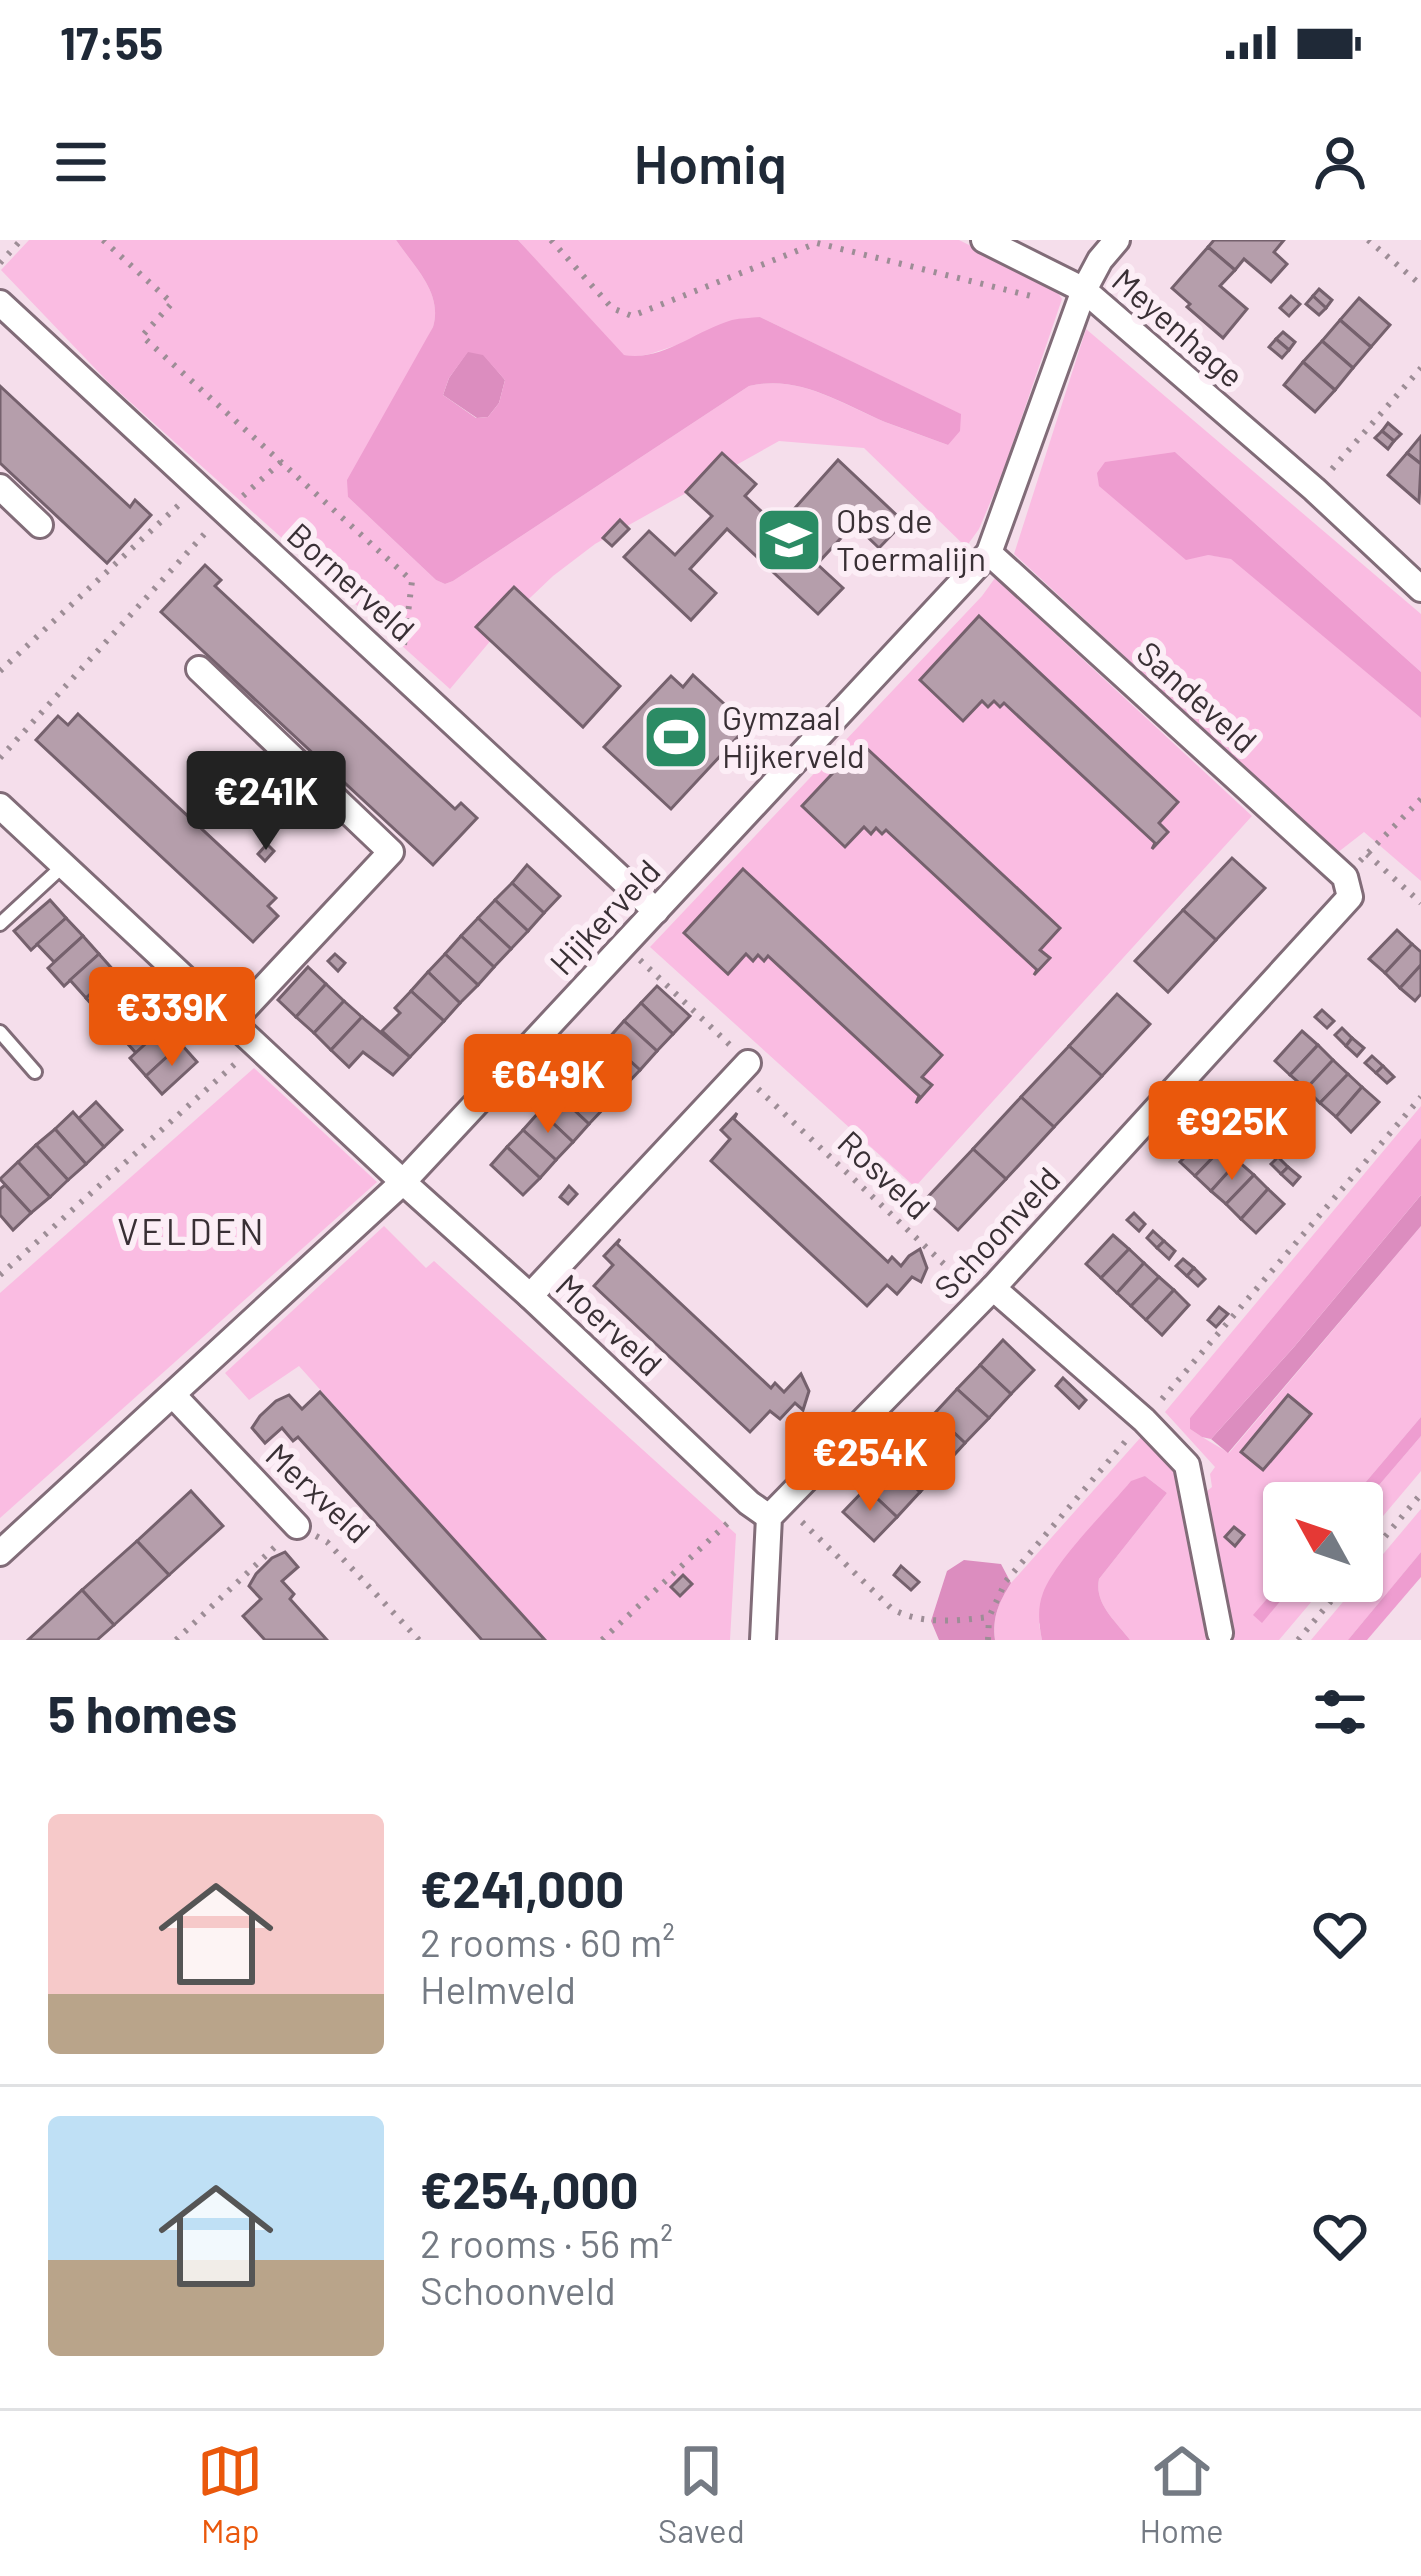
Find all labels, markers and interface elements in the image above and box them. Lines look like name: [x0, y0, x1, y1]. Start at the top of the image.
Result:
text: 17:55: [60, 15, 163, 69]
icon: menu: [48, 129, 114, 195]
icon: person: [1307, 129, 1373, 195]
text: Homiq: [634, 130, 787, 195]
street label: Meyenhage: [1105, 259, 1252, 395]
place label: Obs de Toermalijn: [836, 500, 986, 578]
school or university icon: Obs de Toermalijn: [754, 505, 824, 575]
street label: Bornerveld: [280, 514, 423, 649]
street label: Sandeveld: [1130, 632, 1266, 760]
place label: Gymzaal Hijkerveld: [722, 697, 865, 775]
sports icon: Gymzaal Hijkerveld: [641, 702, 711, 772]
pin: €241K: [182, 751, 350, 853]
text: €241K: [214, 766, 318, 813]
street label: Hijkerveld: [541, 850, 668, 982]
pin: €339K: [88, 967, 256, 1069]
text: €339K: [116, 982, 228, 1029]
pin: €649K: [464, 1034, 632, 1136]
text: €649K: [491, 1049, 605, 1096]
pin: €925K: [1148, 1081, 1316, 1183]
text: €925K: [1176, 1096, 1288, 1143]
street label: Rosveld: [830, 1122, 939, 1227]
street label: Schoonveld: [925, 1158, 1067, 1307]
district label: VELDEN: [117, 1209, 267, 1252]
street label: Moerveld: [548, 1265, 671, 1383]
pin: €254K: [786, 1412, 954, 1514]
text: €254K: [812, 1427, 928, 1474]
street label: Merxveld: [259, 1434, 379, 1550]
north arrow: [1263, 1482, 1383, 1602]
map controls: [1263, 1482, 1383, 1602]
icon: filters: [1307, 1679, 1373, 1745]
text: 5 homes: [48, 1682, 237, 1743]
text: €241,000: [420, 1857, 624, 1918]
icon: home: [144, 1862, 288, 2006]
icon: heart: [1307, 1901, 1373, 1967]
text: 2 rooms · 60 m²: [420, 1918, 675, 1965]
text: Helmveld: [420, 1965, 576, 2012]
text: €254,000: [420, 2158, 639, 2219]
icon: home: [144, 2164, 288, 2308]
icon: heart: [1307, 2203, 1373, 2269]
text: 2 rooms · 56 m²: [420, 2219, 673, 2266]
text: Schoonveld: [420, 2266, 616, 2313]
tab: Map: [197, 2438, 263, 2550]
tab: Saved: [658, 2438, 745, 2550]
tab: Home: [1139, 2438, 1224, 2550]

